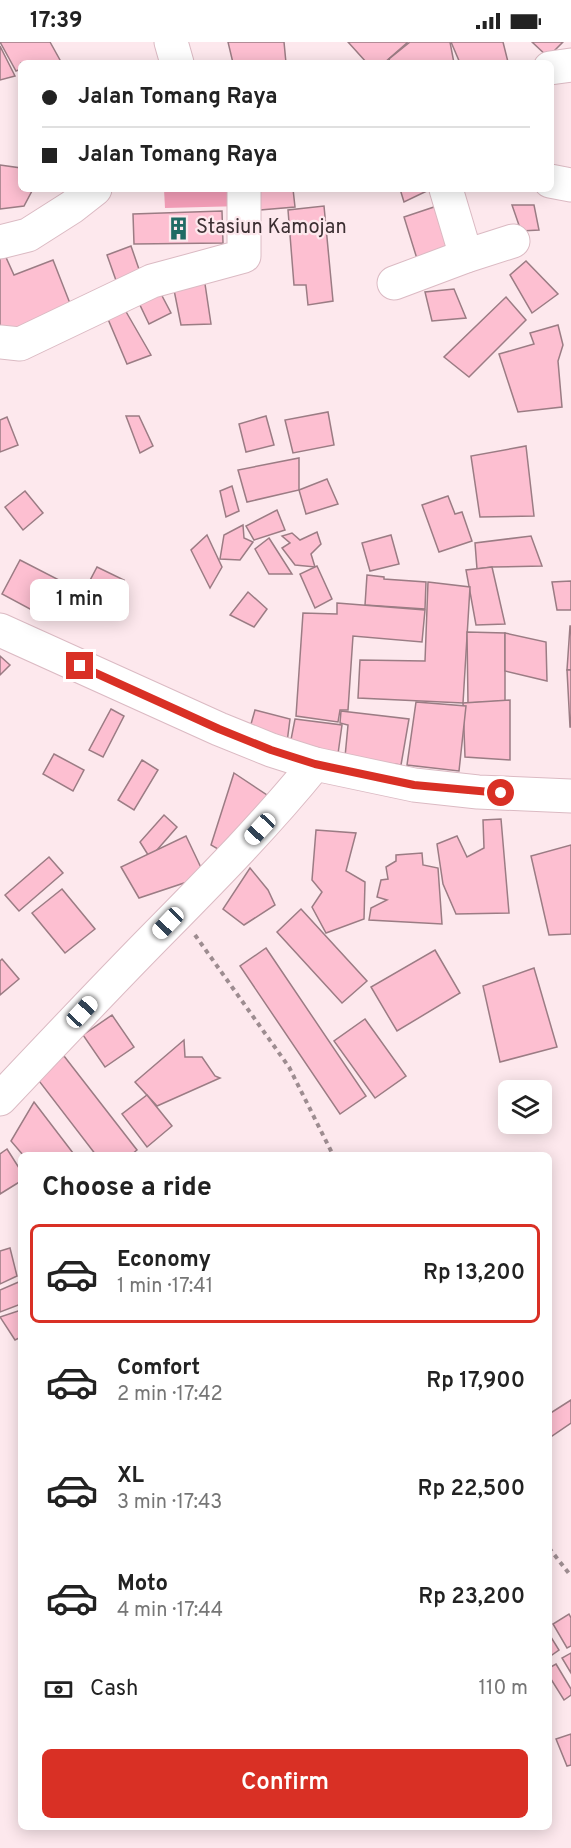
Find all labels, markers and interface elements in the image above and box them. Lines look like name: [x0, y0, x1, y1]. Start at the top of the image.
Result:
text: 17:39: [30, 8, 83, 35]
text: Jalan Tomang Raya: [78, 84, 277, 111]
text: Jalan Tomang Raya: [78, 142, 277, 169]
building icon: Stasiun Kamojan: [165, 215, 191, 241]
place label: Stasiun Kamojan: [196, 215, 347, 241]
callout: 1 min: [31, 579, 130, 621]
text: 1 min: [56, 587, 103, 613]
route end: [66, 652, 93, 679]
route start: [487, 779, 514, 806]
car: [241, 810, 279, 848]
car: [149, 904, 187, 942]
car: [63, 993, 101, 1031]
map controls: [498, 1080, 552, 1134]
button: layers: [498, 1080, 552, 1134]
text: Choose a ride: [42, 1171, 212, 1205]
icon: car: [45, 1247, 99, 1301]
text: Economy: [117, 1247, 211, 1274]
text: Rp 13,200: [423, 1260, 525, 1287]
text: 1 min · 17:41: [117, 1274, 213, 1300]
icon: car: [45, 1355, 99, 1409]
text: Comfort: [117, 1355, 200, 1382]
text: Rp 17,900: [426, 1368, 525, 1395]
text: 2 min · 17:42: [117, 1382, 223, 1408]
icon: car: [45, 1463, 99, 1517]
text: XL: [117, 1463, 144, 1490]
text: Rp 22,500: [418, 1476, 525, 1503]
text: 3 min · 17:43: [117, 1490, 222, 1516]
icon: car: [45, 1571, 99, 1625]
text: Moto: [117, 1571, 168, 1598]
text: Rp 23,200: [418, 1584, 525, 1611]
text: 4 min · 17:44: [117, 1598, 223, 1624]
icon: cash: [42, 1673, 75, 1706]
text: Cash: [90, 1676, 139, 1703]
text: 110 m: [479, 1676, 528, 1702]
button: Confirm: [42, 1749, 528, 1818]

